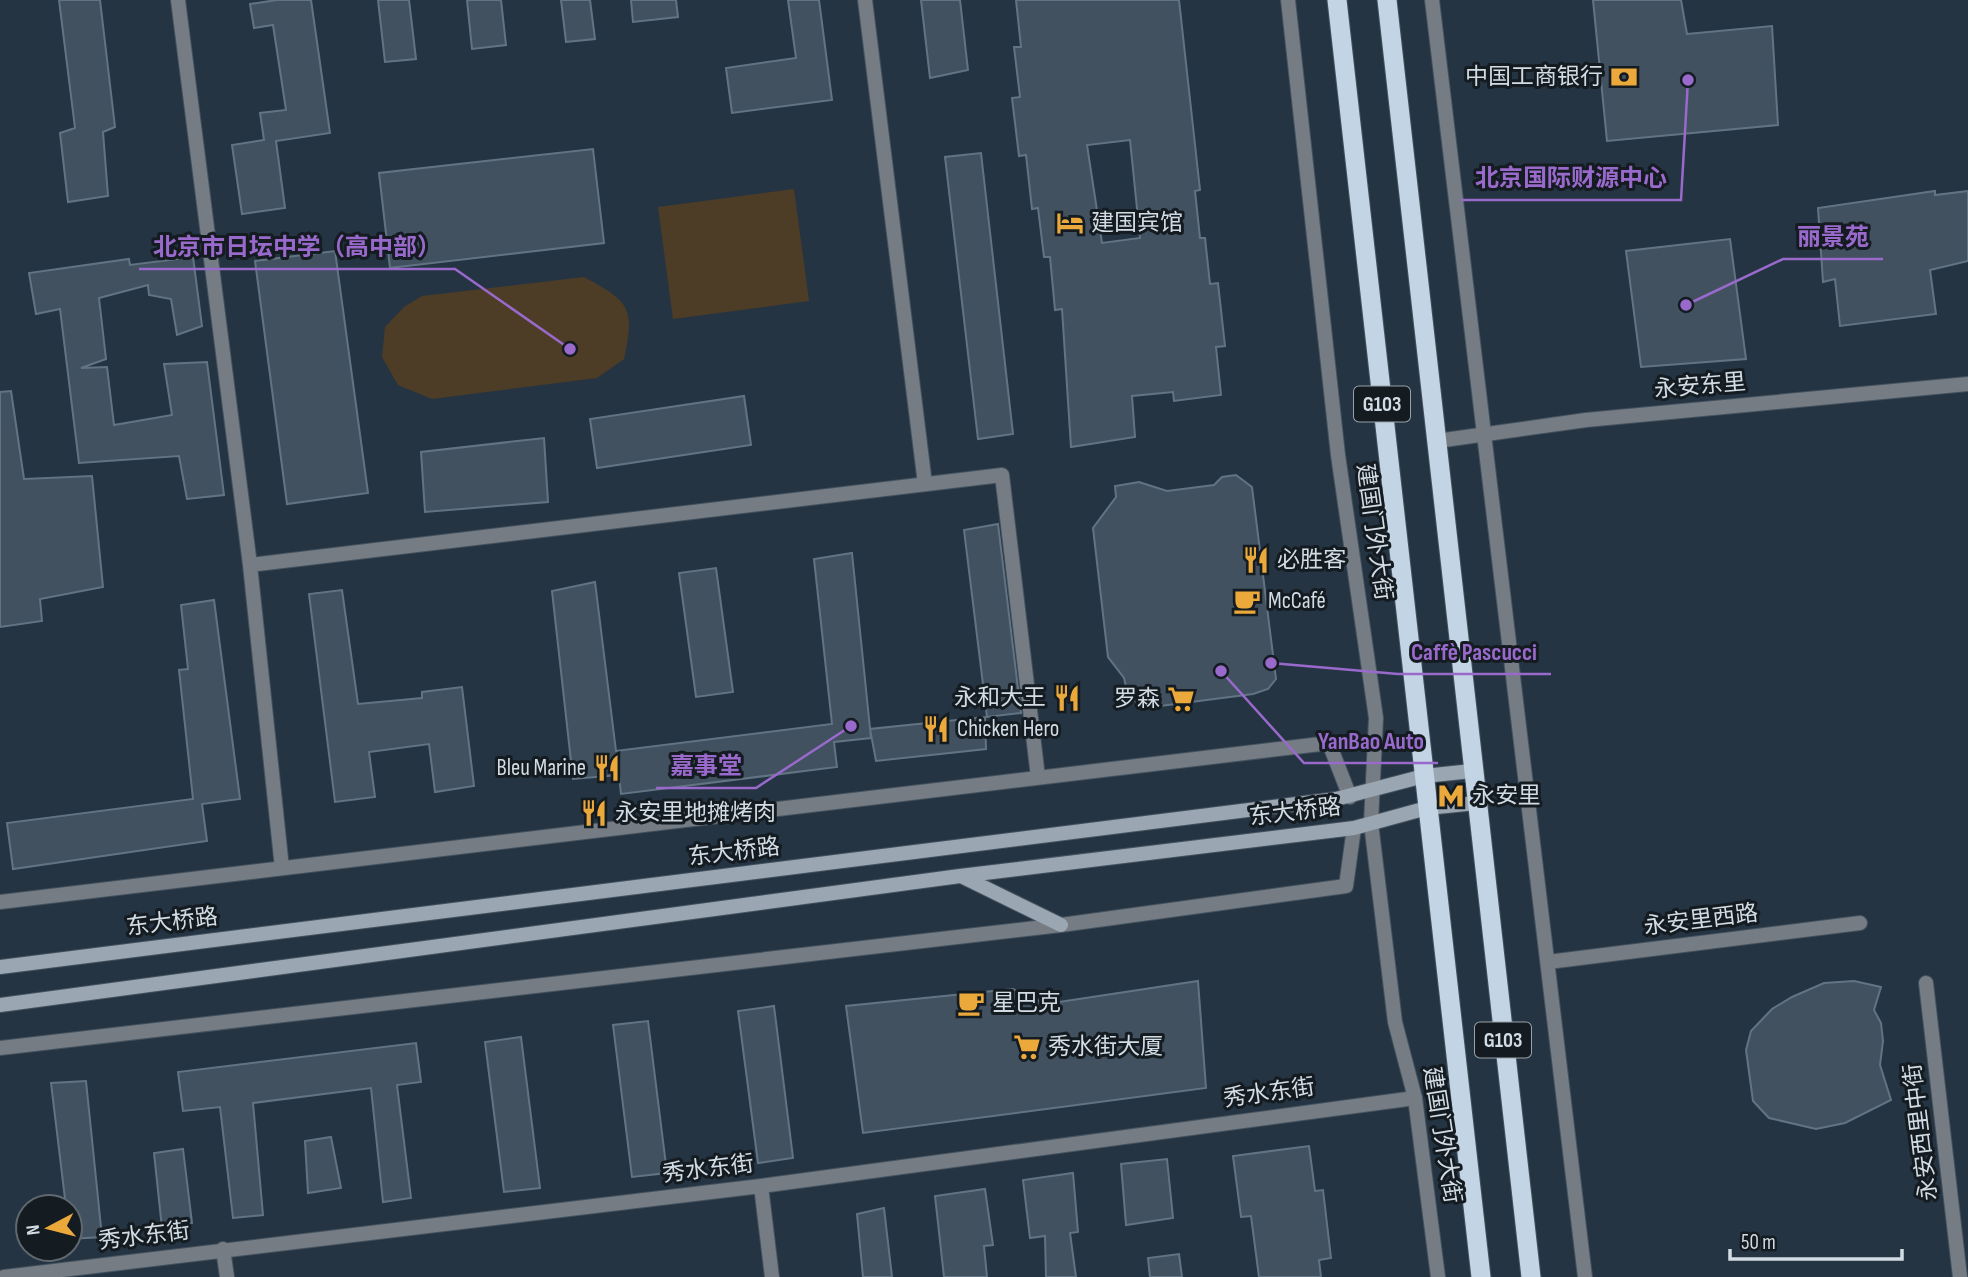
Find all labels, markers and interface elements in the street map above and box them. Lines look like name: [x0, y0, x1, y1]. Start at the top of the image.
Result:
bank icon: 中国工商银行: [1609, 62, 1639, 92]
place label: 中国工商银行: [1465, 63, 1603, 91]
callout: 北京国际财源中心: [1461, 155, 1681, 200]
text: 北京国际财源中心: [1475, 164, 1667, 193]
hotel icon: 建国宾馆: [1055, 208, 1085, 238]
place label: 建国宾馆: [1091, 209, 1183, 237]
callout: 丽景苑: [1783, 214, 1883, 259]
text: 丽景苑: [1797, 223, 1869, 252]
callout: 北京市日坛中学（高中部）: [139, 224, 455, 269]
text: 北京市日坛中学（高中部）: [153, 233, 441, 262]
street label: 永安东里: [1653, 368, 1747, 404]
road number: G103: [1354, 386, 1410, 422]
street label: 建国门外大街: [1351, 462, 1397, 602]
restaurant icon: 必胜客: [1241, 545, 1271, 575]
place label: 必胜客: [1277, 546, 1346, 574]
cafe icon: McCafé: [1232, 586, 1262, 616]
place label: McCafé: [1268, 587, 1326, 615]
callout: Caffè Pascucci: [1398, 629, 1551, 674]
text: Caffè Pascucci: [1411, 638, 1537, 667]
restaurant icon: 永和大王: [1052, 683, 1082, 713]
place label: 永和大王: [954, 684, 1046, 712]
supermarket icon: 罗森: [1166, 684, 1196, 714]
place label: 罗森: [1114, 685, 1160, 713]
restaurant icon: Chicken Hero: [921, 714, 951, 744]
place label: Chicken Hero: [957, 715, 1059, 743]
callout: YanBao Auto: [1304, 718, 1438, 763]
text: YanBao Auto: [1318, 727, 1424, 756]
callout: 嘉事堂: [656, 743, 756, 788]
text: 嘉事堂: [670, 752, 742, 781]
restaurant icon: Bleu Marine: [592, 753, 622, 783]
place label: Bleu Marine: [496, 754, 586, 782]
metro station icon: 永安里: [1436, 781, 1466, 811]
place label: 永安里: [1472, 782, 1541, 810]
street label: 东大桥路: [1248, 792, 1342, 832]
restaurant icon: 永安里地摊烤肉: [579, 798, 609, 828]
place label: 永安里地摊烤肉: [615, 799, 776, 827]
street label: 东大桥路: [687, 832, 781, 872]
street label: 永安里西路: [1642, 899, 1760, 941]
street label: 东大桥路: [125, 902, 219, 942]
cafe icon: 星巴克: [956, 988, 986, 1018]
place label: 星巴克: [992, 989, 1061, 1017]
road number: G103: [1475, 1023, 1531, 1058]
supermarket icon: 秀水街大厦: [1012, 1032, 1042, 1062]
place label: 秀水街大厦: [1048, 1033, 1163, 1061]
street label: 永安西里中街: [1899, 1062, 1943, 1202]
street label: 建国门外大街: [1417, 1065, 1467, 1205]
street label: 秀水东街: [1221, 1073, 1317, 1113]
street label: 秀水东街: [661, 1149, 755, 1189]
north arrow: [14, 1193, 84, 1263]
street label: 秀水东街: [97, 1216, 191, 1256]
scale bar: [1730, 1218, 1902, 1262]
text: N: [22, 1223, 46, 1236]
text: 50 m: [1741, 1230, 1776, 1255]

